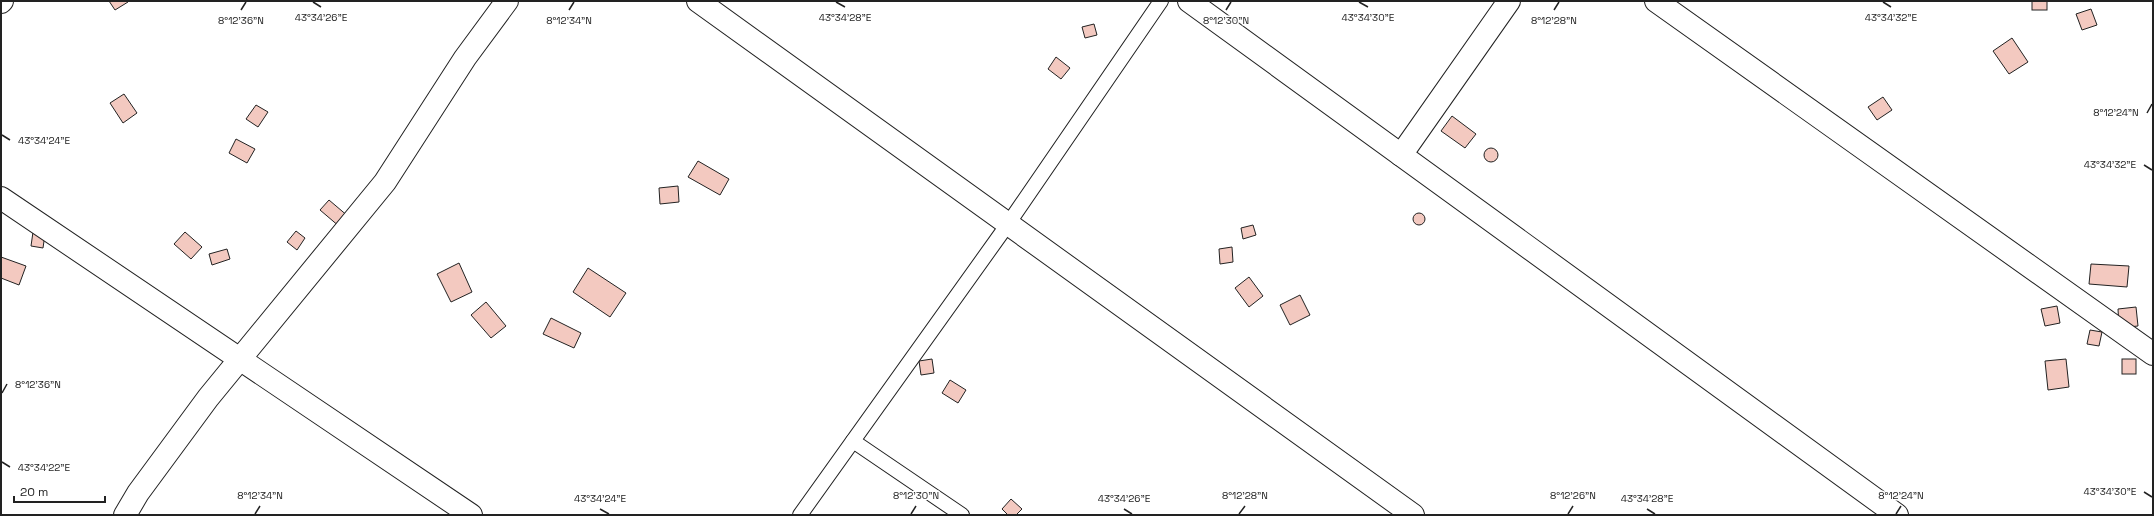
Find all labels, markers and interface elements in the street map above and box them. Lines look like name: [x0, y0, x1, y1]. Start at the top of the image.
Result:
text: 43°34'26"E: [295, 11, 348, 24]
text: 43°34'28"E: [819, 11, 872, 24]
text: 43°34'30"E: [1342, 11, 1395, 24]
text: 43°34'32"E: [1865, 11, 1918, 24]
text: 8°12'36"N: [218, 14, 264, 27]
text: 8°12'34"N: [546, 14, 592, 27]
text: 8°12'30"N: [1203, 14, 1249, 27]
text: 8°12'28"N: [1531, 14, 1577, 27]
text: 8°12'24"N: [2093, 106, 2139, 119]
text: 43°34'24"E: [18, 134, 70, 147]
text: 43°34'32"E: [2084, 158, 2137, 171]
text: 8°12'36"N: [15, 378, 61, 391]
text: 43°34'22"E: [18, 461, 71, 474]
scale bar: [14, 478, 105, 504]
text: 20 m: [20, 484, 48, 500]
text: 43°34'30"E: [2084, 485, 2137, 498]
text: 8°12'34"N: [237, 489, 283, 502]
text: 8°12'30"N: [893, 489, 939, 502]
text: 8°12'28"N: [1222, 489, 1268, 502]
text: 8°12'26"N: [1550, 489, 1596, 502]
text: 8°12'24"N: [1878, 489, 1924, 502]
text: 43°34'24"E: [574, 492, 626, 505]
text: 43°34'26"E: [1098, 492, 1151, 505]
text: 43°34'28"E: [1621, 492, 1674, 505]

